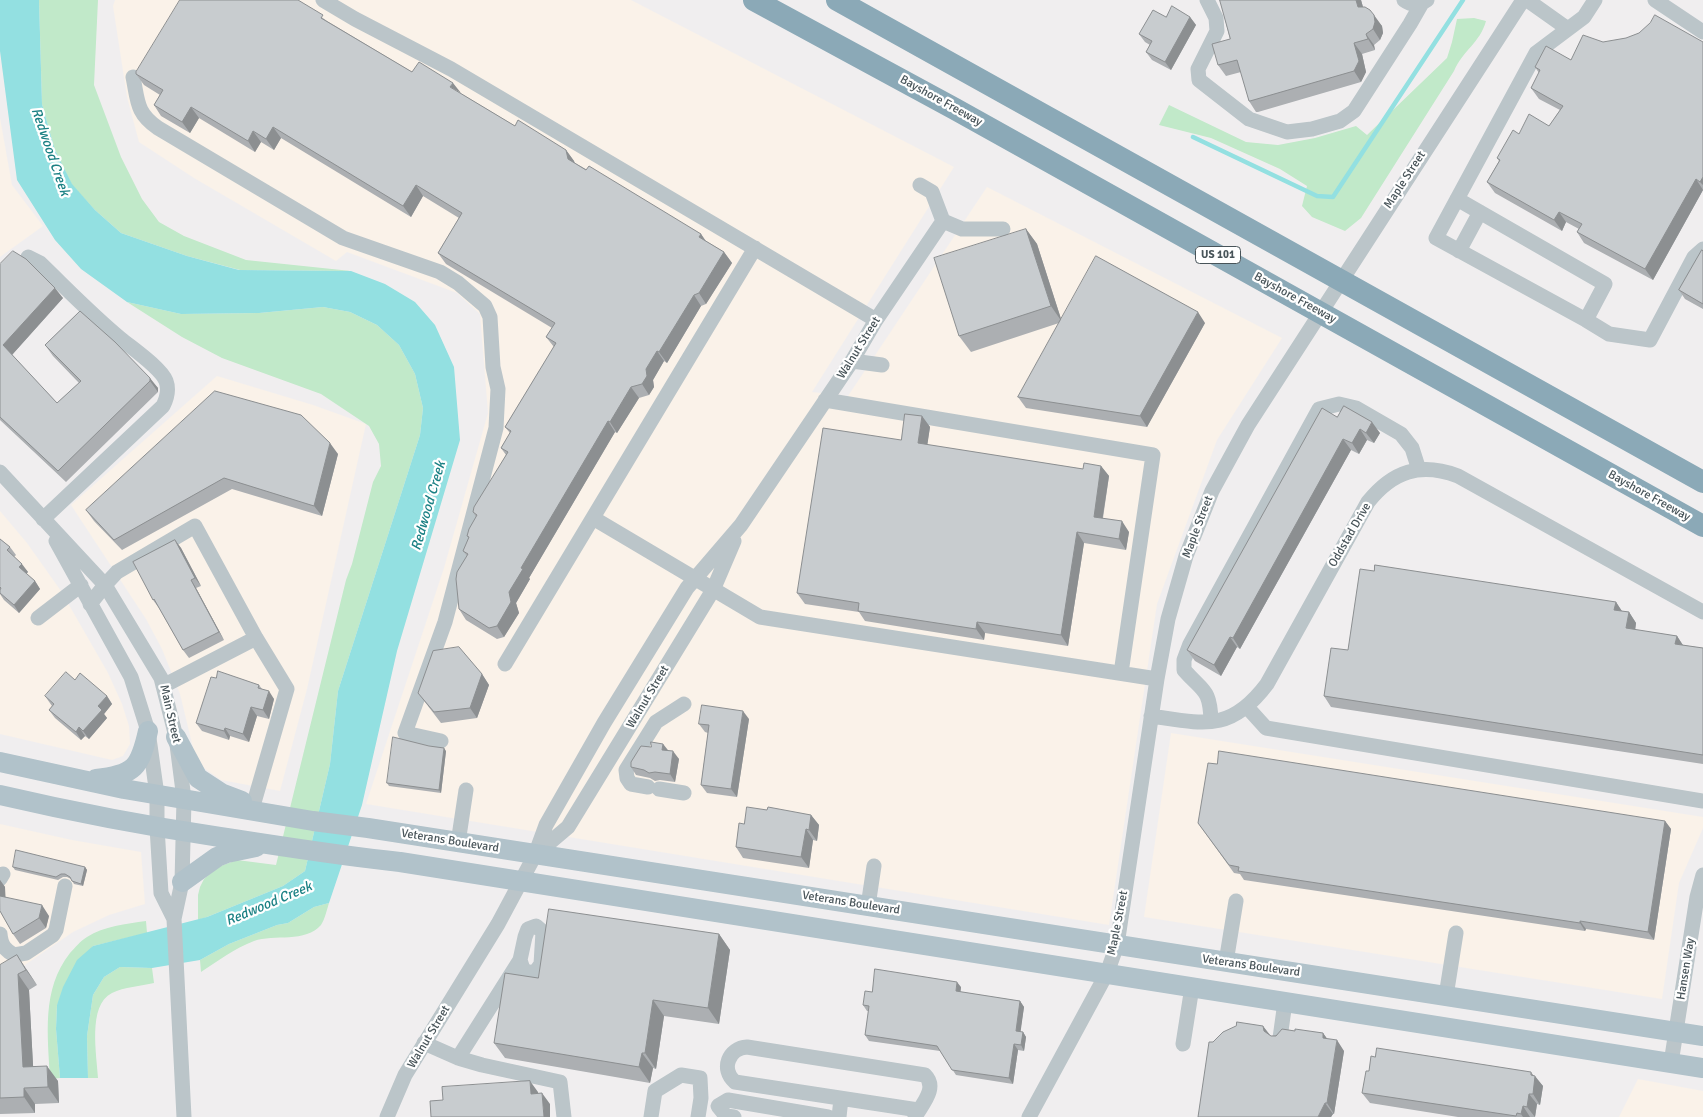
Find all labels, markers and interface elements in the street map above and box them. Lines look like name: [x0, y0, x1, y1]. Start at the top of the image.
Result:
street label: Bayshore Freeway: [897, 72, 985, 130]
water label: Redwood Creek: [27, 106, 73, 198]
street label: Maple Street: [1381, 149, 1429, 211]
road number: US 101: [1196, 246, 1240, 264]
street label: Bayshore Freeway: [1251, 269, 1339, 327]
street label: Walnut Street: [834, 314, 884, 382]
water label: Redwood Creek: [408, 459, 450, 553]
street label: Bayshore Freeway: [1605, 467, 1693, 525]
street label: Maple Street: [1180, 494, 1216, 560]
street label: Oddstad Drive: [1326, 500, 1374, 570]
street label: Walnut Street: [624, 663, 672, 731]
street label: Main Street: [156, 683, 184, 745]
street label: Veterans Boulevard: [400, 826, 500, 856]
water label: Redwood Creek: [223, 878, 315, 930]
street label: Veterans Boulevard: [801, 888, 901, 918]
street label: Maple Street: [1105, 890, 1131, 956]
street label: Hansen Way: [1674, 937, 1698, 1001]
street label: Veterans Boulevard: [1201, 952, 1301, 980]
street label: Walnut Street: [405, 1003, 453, 1071]

